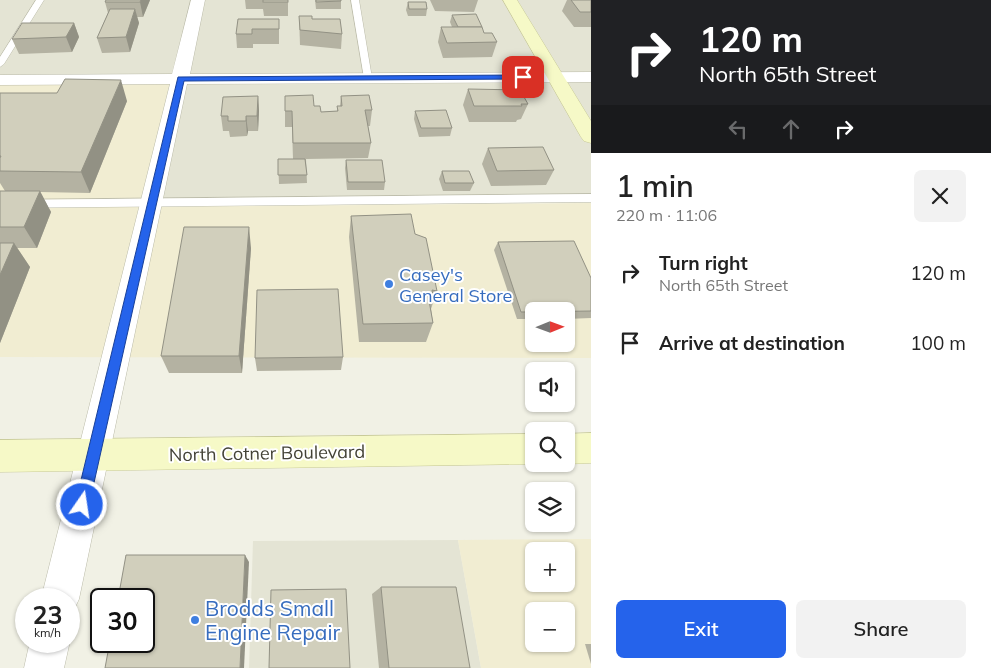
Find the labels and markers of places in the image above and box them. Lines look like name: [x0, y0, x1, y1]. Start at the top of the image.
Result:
pin: [502, 56, 544, 98]
place label: Casey's General Store: [399, 263, 512, 307]
marker: Casey's General Store: [383, 278, 395, 290]
place label: Brodds Small Engine Repair: [205, 595, 340, 645]
marker: Brodds Small Engine Repair: [189, 614, 201, 626]

